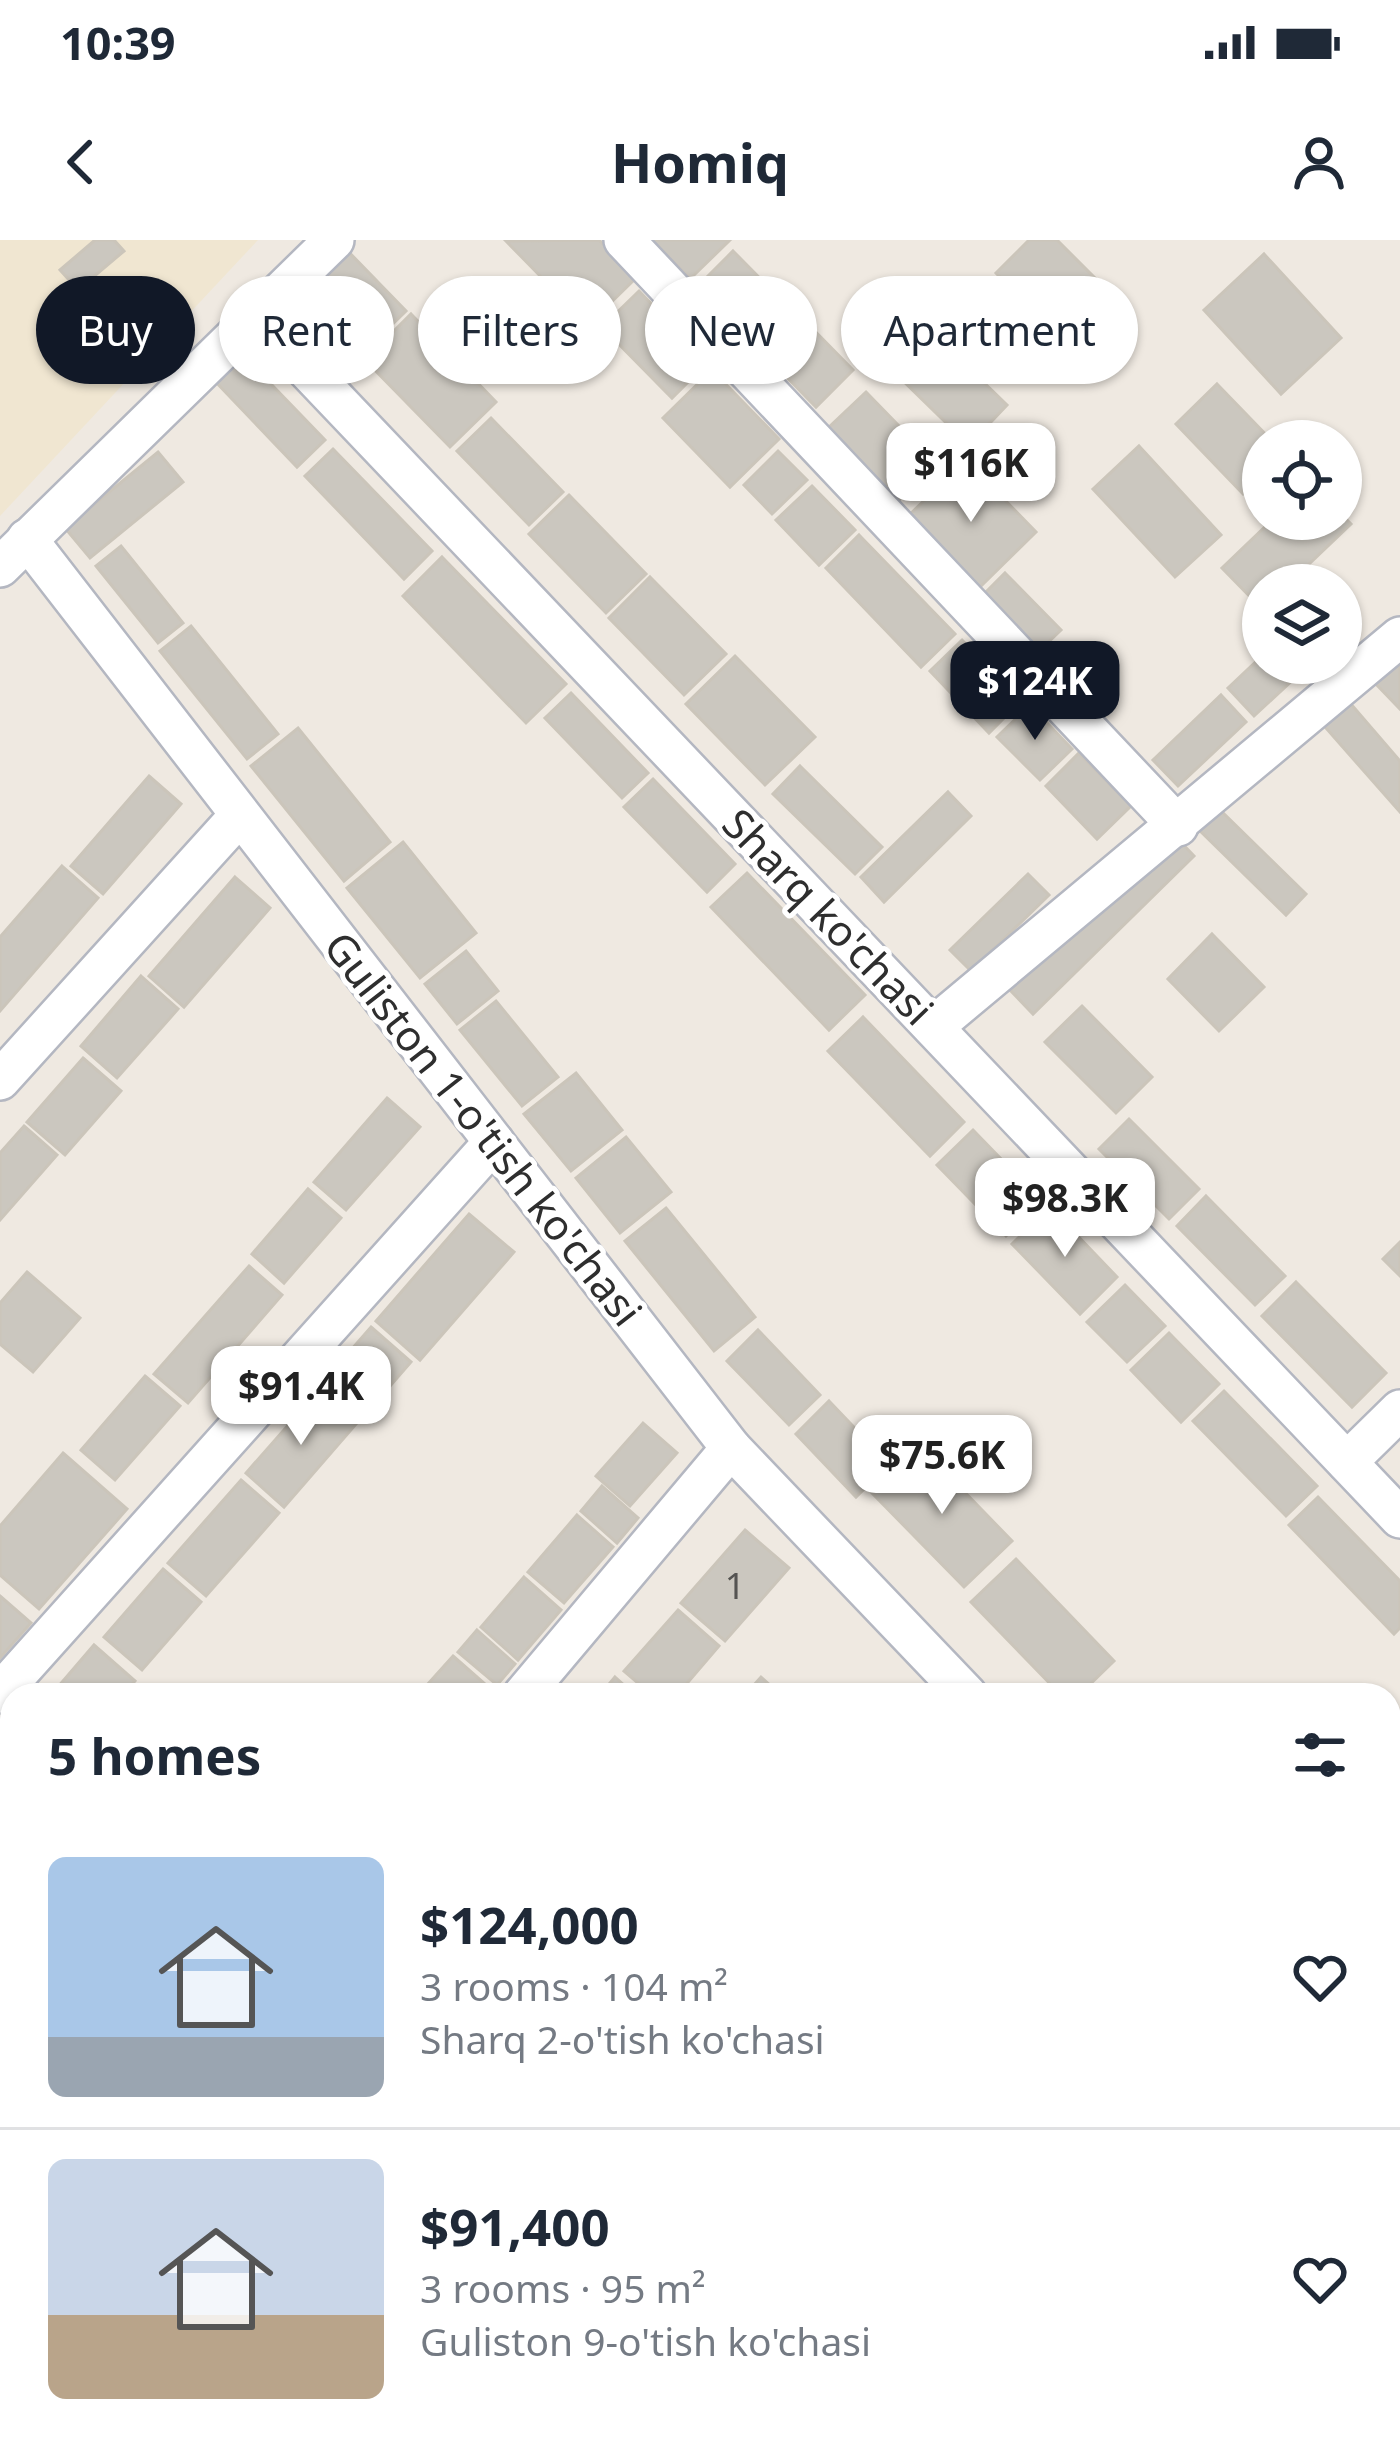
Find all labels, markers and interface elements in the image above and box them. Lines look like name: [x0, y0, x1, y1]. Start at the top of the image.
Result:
text: 10:39: [60, 12, 176, 73]
text: Homiq: [611, 125, 789, 199]
icon: back: [48, 129, 114, 195]
icon: person: [1286, 129, 1352, 195]
chip: Buy: [36, 276, 195, 384]
chip: Rent: [219, 276, 394, 384]
chip: Filters: [418, 276, 621, 384]
chip: New: [645, 276, 817, 384]
chip: Apartment: [841, 276, 1138, 384]
map controls: [1242, 420, 1362, 684]
button: locate: [1242, 420, 1362, 540]
pin: $116K: [887, 423, 1055, 525]
text: $116K: [913, 435, 1029, 488]
button: layers: [1242, 564, 1362, 684]
pin: $124K: [951, 641, 1119, 743]
text: $124K: [977, 653, 1093, 706]
street label: Sharq ko'chasi: [711, 795, 947, 1037]
street label: Guliston 1-o'tish ko'chasi: [312, 919, 656, 1337]
pin: $98.3K: [967, 1158, 1163, 1260]
text: $98.3K: [1002, 1170, 1128, 1223]
pin: $91.4K: [203, 1346, 399, 1448]
text: $91.4K: [238, 1358, 364, 1411]
pin: $75.6K: [844, 1415, 1040, 1517]
text: $75.6K: [879, 1427, 1005, 1480]
house number: 1: [725, 1561, 745, 1610]
text: 5 homes: [48, 1720, 261, 1790]
icon: filters: [1287, 1722, 1353, 1788]
text: $124,000: [420, 1889, 639, 1959]
icon: home: [144, 1905, 288, 2049]
icon: heart: [1287, 1944, 1353, 2010]
text: 3 rooms · 104 m²: [420, 1959, 728, 2012]
text: Sharq 2-o'tish ko'chasi: [420, 2012, 825, 2065]
text: $91,400: [420, 2191, 610, 2261]
icon: home: [144, 2207, 288, 2351]
icon: heart: [1287, 2246, 1353, 2312]
text: 3 rooms · 95 m²: [420, 2261, 706, 2314]
text: Guliston 9-o'tish ko'chasi: [420, 2314, 871, 2367]

